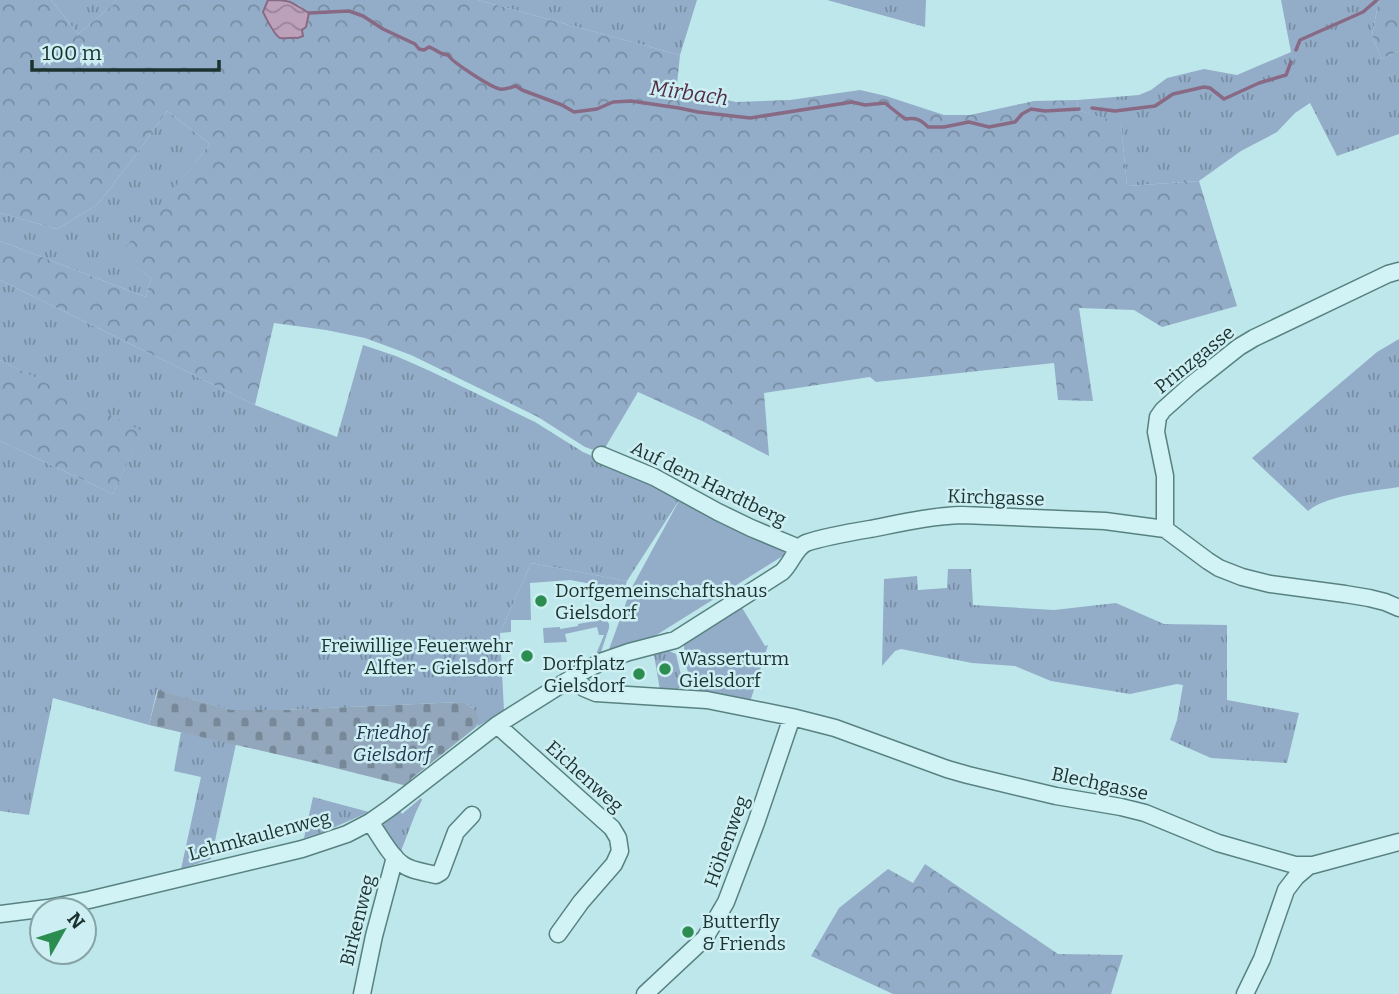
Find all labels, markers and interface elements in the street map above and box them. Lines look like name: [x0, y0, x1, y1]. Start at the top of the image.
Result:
scale bar: [32, 28, 219, 72]
text: 100 m: [42, 40, 102, 66]
water label: Mirbach: [648, 75, 730, 111]
street label: Prinzgasse: [1150, 320, 1239, 398]
street label: Auf dem Hardtberg: [627, 436, 790, 531]
street label: Kirchgasse: [947, 484, 1045, 511]
place label: Dorfgemeinschaftshaus Gielsdorf: [555, 579, 767, 624]
marker: Dorfgemeinschaftshaus Gielsdorf: [533, 593, 549, 609]
place label: Freiwillige Feuerwehr Alfter - Gielsdorf: [321, 634, 514, 679]
place label: Wasserturm Gielsdorf: [679, 647, 789, 692]
marker: Freiwillige Feuerwehr Alfter - Gielsdorf: [519, 648, 535, 664]
place label: Dorfplatz Gielsdorf: [543, 652, 626, 697]
marker: Wasserturm Gielsdorf: [657, 661, 673, 677]
marker: Dorfplatz Gielsdorf: [631, 666, 647, 682]
park label: Friedhof Gielsdorf: [353, 721, 434, 766]
street label: Eichenweg: [541, 736, 628, 817]
street label: Blechgasse: [1049, 762, 1150, 805]
street label: Höhenweg: [699, 792, 754, 890]
street label: Lehmkaulenweg: [186, 805, 333, 866]
street label: Birkenweg: [335, 872, 380, 968]
north arrow: [28, 896, 98, 966]
text: N: [62, 908, 90, 934]
place label: Butterfly & Friends: [702, 910, 786, 955]
marker: Butterfly & Friends: [680, 924, 696, 940]

